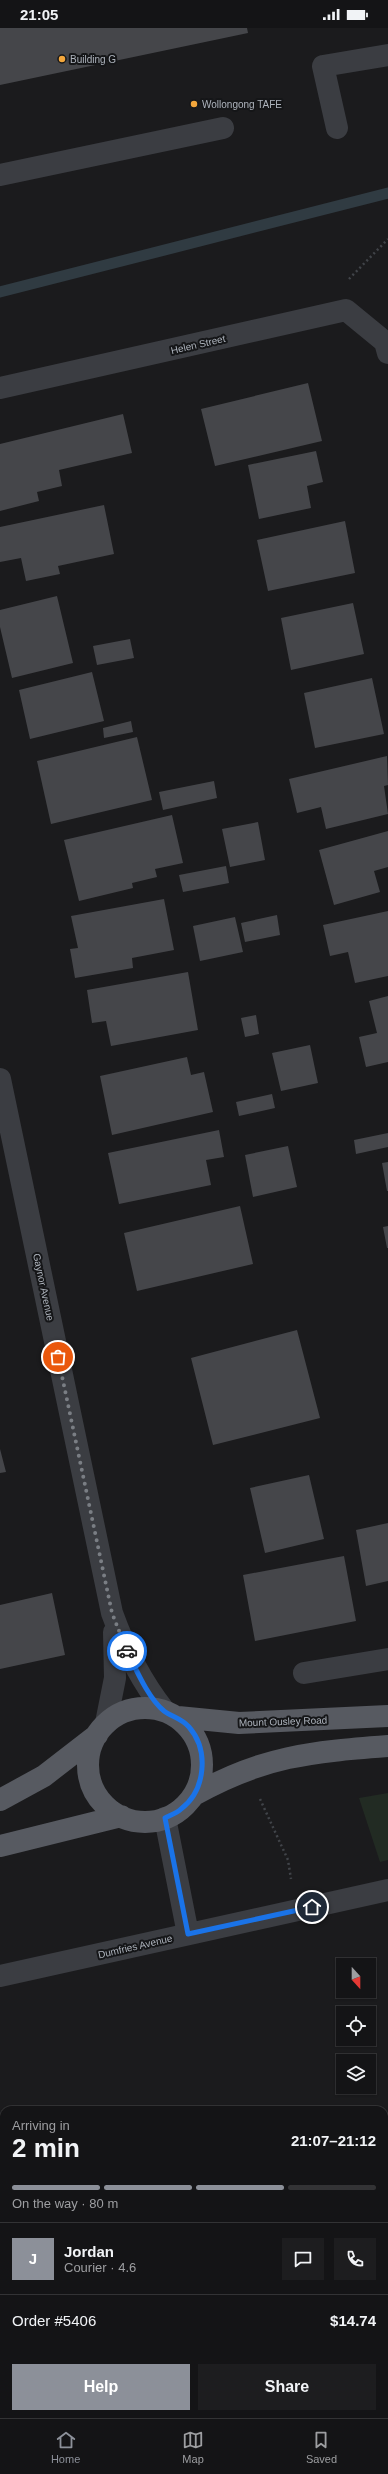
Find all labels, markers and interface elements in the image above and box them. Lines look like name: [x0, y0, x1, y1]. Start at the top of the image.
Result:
text: 21:05: [20, 6, 58, 23]
marker: Building G: [57, 54, 67, 64]
place label: Building G: [70, 54, 116, 65]
marker: Wollongong TAFE: [189, 99, 199, 109]
place label: Wollongong TAFE: [202, 99, 282, 110]
street label: Helen Street: [170, 333, 227, 356]
street label: Gaynor Avenue: [31, 1252, 56, 1322]
pin: [41, 1340, 75, 1374]
icon: bag: [47, 1346, 69, 1368]
courier: [107, 1631, 147, 1671]
icon: car: [116, 1640, 138, 1662]
street label: Mount Ousley Road: [239, 1714, 327, 1729]
pin: [295, 1890, 329, 1924]
icon: home: [301, 1896, 323, 1918]
street label: Dumfries Avenue: [97, 1932, 174, 1960]
north arrow: [336, 1958, 376, 1998]
map controls: [336, 1958, 376, 2094]
button: locate: [336, 2006, 376, 2046]
button: layers: [336, 2054, 376, 2094]
text: Arriving in: [12, 2118, 70, 2133]
text: 21:07–21:12: [291, 2132, 376, 2149]
text: 2 min: [12, 2133, 80, 2163]
text: On the way · 80 m: [12, 2196, 118, 2211]
button: chat: [282, 2238, 324, 2280]
button: phone: [334, 2238, 376, 2280]
text: Jordan: [64, 2243, 114, 2260]
text: J: [29, 2250, 37, 2267]
text: Courier · 4.6: [64, 2260, 136, 2275]
text: Order #5406: [12, 2312, 96, 2329]
text: $14.74: [330, 2312, 376, 2329]
button: Help: [12, 2364, 190, 2410]
button: Share: [198, 2364, 376, 2410]
tab: Home: [51, 2429, 80, 2465]
tab: Map: [182, 2429, 204, 2465]
tab: Saved: [306, 2429, 337, 2465]

